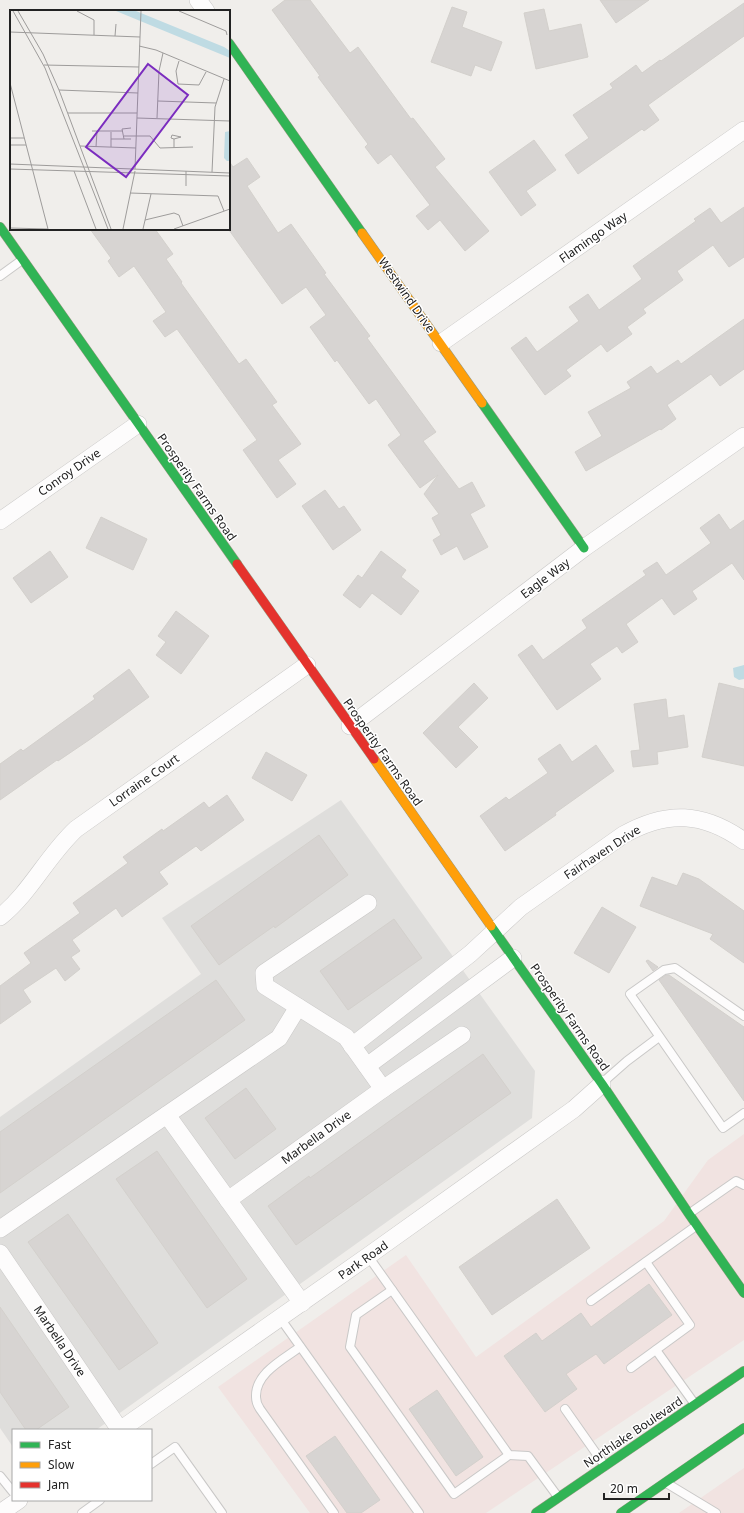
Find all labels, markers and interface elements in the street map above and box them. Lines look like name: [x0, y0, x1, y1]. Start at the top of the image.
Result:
inset map: [10, 10, 230, 230]
street label: Flamingo Way: [556, 207, 631, 267]
street label: Westwind Drive: [375, 254, 439, 336]
street label: Prosperity Farms Road: [153, 430, 241, 544]
street label: Conroy Drive: [34, 444, 104, 500]
street label: Eagle Way: [517, 553, 574, 602]
street label: Prosperity Farms Road: [339, 695, 427, 809]
street label: Lorraine Court: [106, 749, 183, 810]
street label: Fairhaven Drive: [560, 821, 644, 883]
street label: Prosperity Farms Road: [526, 960, 614, 1074]
street label: Marbella Drive: [278, 1106, 355, 1168]
street label: Park Road: [335, 1237, 391, 1283]
street label: Marbella Drive: [30, 1302, 90, 1380]
street label: Northlake Boulevard: [580, 1392, 686, 1472]
legend: [12, 1429, 152, 1501]
text: Fast: [48, 1436, 72, 1453]
text: Slow: [48, 1456, 75, 1473]
scale bar: [604, 1475, 669, 1501]
text: Jam: [47, 1476, 69, 1493]
text: 20 m: [610, 1480, 638, 1497]

